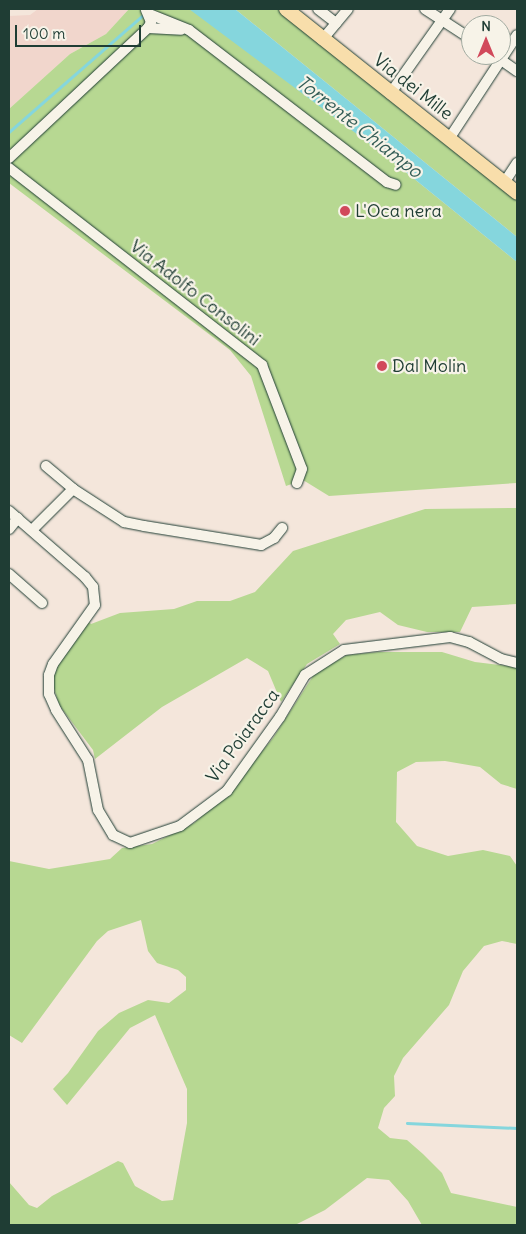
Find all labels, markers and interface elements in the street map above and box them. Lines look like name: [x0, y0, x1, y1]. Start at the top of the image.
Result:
scale bar: [18, 15, 144, 47]
north arrow: [461, 15, 511, 65]
text: N: [481, 17, 491, 35]
text: 100 m: [23, 24, 65, 43]
street label: Via dei Mille: [369, 49, 457, 125]
water label: Torrente Chiampo: [292, 71, 426, 183]
place label: L'Oca nera: [355, 200, 442, 222]
marker: L'Oca nera: [339, 205, 351, 217]
street label: Via Adolfo Consolini: [126, 235, 264, 351]
place label: Dal Molin: [392, 355, 466, 377]
marker: Dal Molin: [376, 360, 388, 372]
street label: Via Poiaracca: [202, 685, 284, 787]

